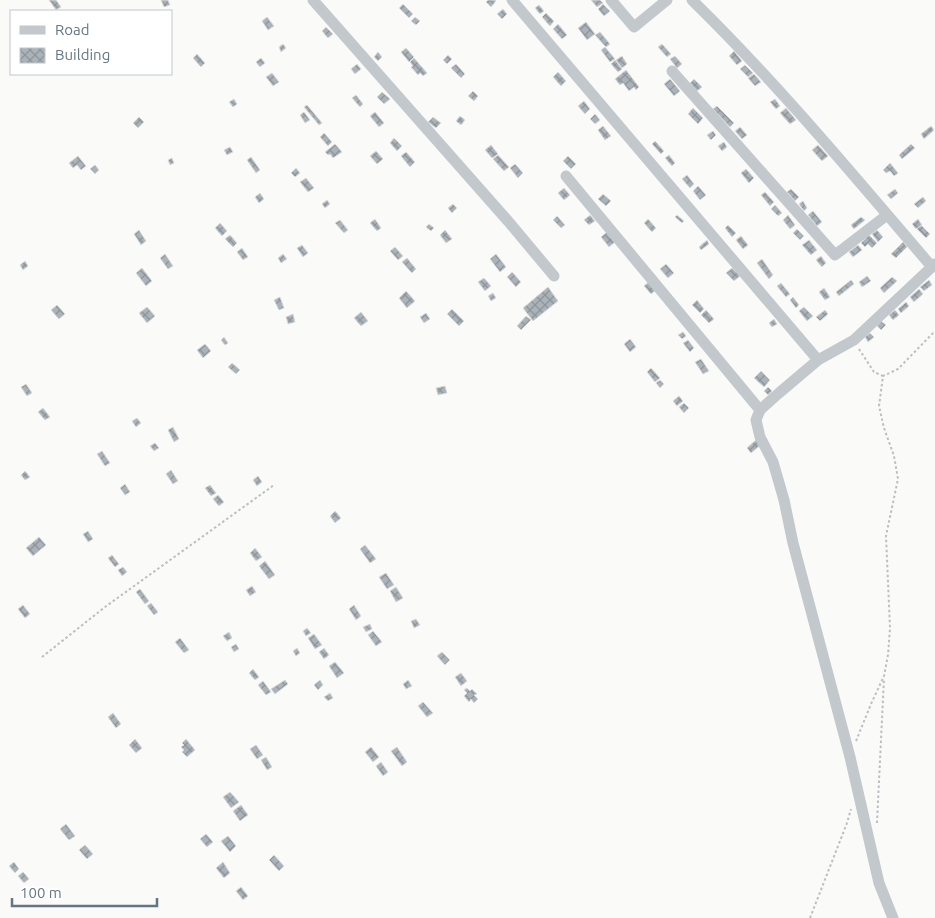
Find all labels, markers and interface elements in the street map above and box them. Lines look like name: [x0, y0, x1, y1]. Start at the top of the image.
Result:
legend: [10, 10, 172, 75]
text: Road: [55, 21, 90, 38]
text: Building: [55, 46, 110, 63]
scale bar: [12, 876, 158, 908]
text: 100 m: [20, 884, 62, 901]

